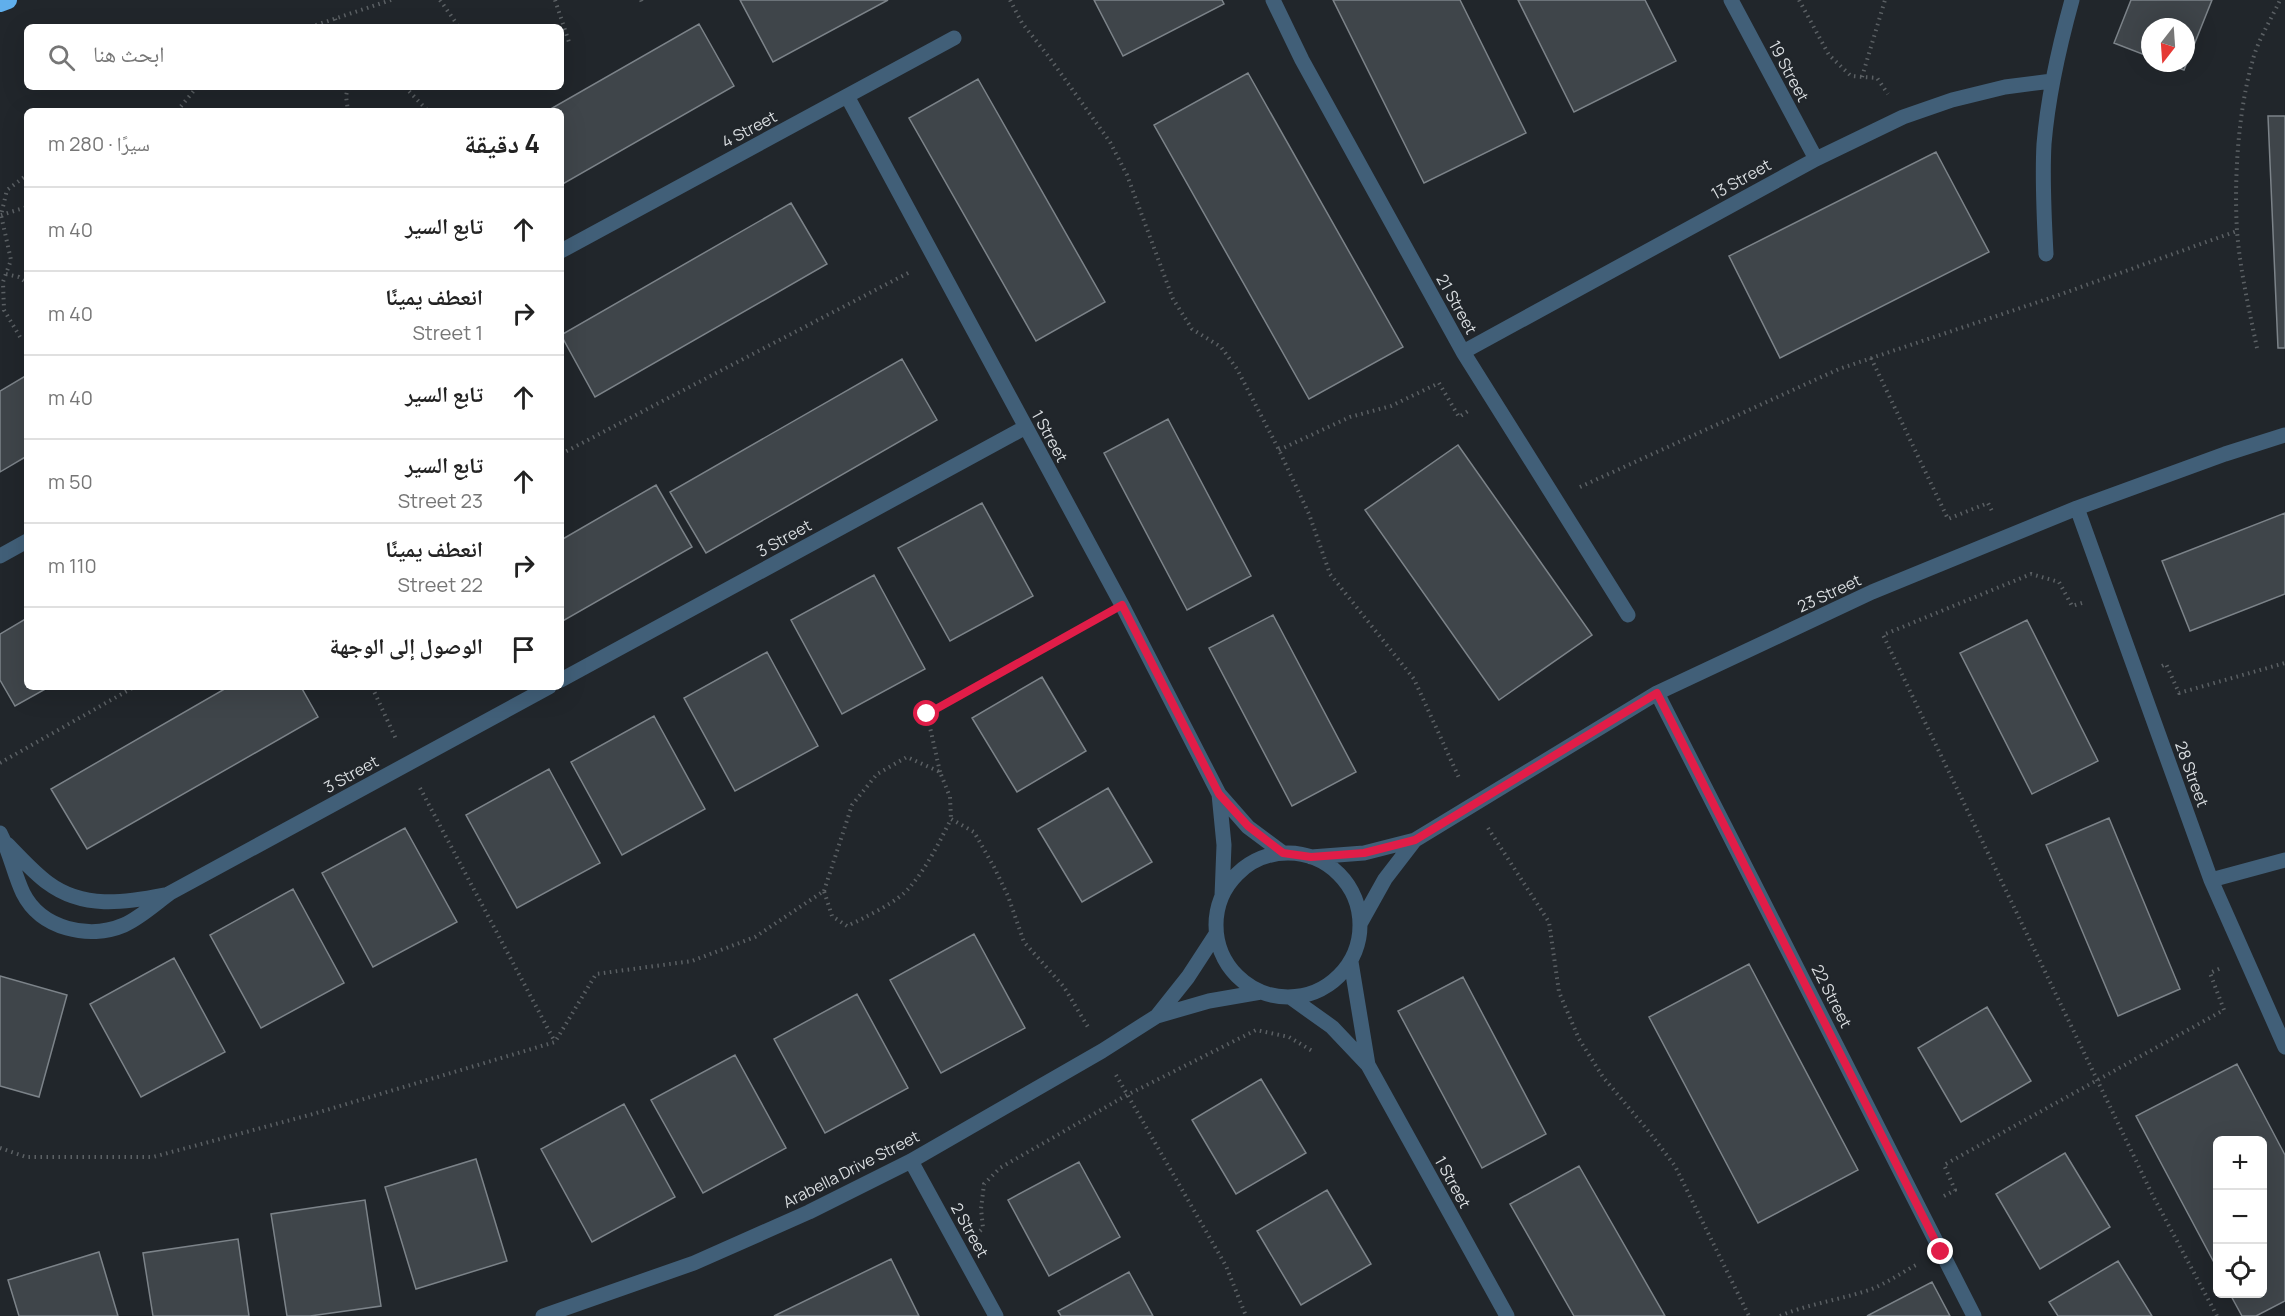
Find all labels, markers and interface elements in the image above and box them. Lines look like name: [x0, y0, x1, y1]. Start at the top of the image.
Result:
north arrow: [2141, 18, 2195, 72]
search box: [24, 24, 564, 90]
street label: 19 Street: [1764, 37, 1814, 105]
text: ابحث هنا: [93, 39, 164, 69]
icon: search: [45, 41, 78, 74]
street label: 4 Street: [718, 105, 780, 153]
text: 4 دقيقة: [464, 125, 540, 161]
text: سيرًا · 280 m: [48, 130, 150, 157]
street label: 13 Street: [1707, 154, 1775, 204]
text: تابع السير: [405, 211, 483, 241]
icon: ahead: [507, 213, 540, 246]
text: 40 m: [48, 216, 93, 243]
street label: 21 Street: [1431, 270, 1483, 338]
text: انعطف يمينًا: [385, 282, 483, 312]
icon: right: [507, 297, 540, 330]
text: 40 m: [48, 300, 93, 327]
text: 1 Street: [412, 319, 483, 346]
text: تابع السير: [405, 379, 483, 409]
icon: ahead: [507, 381, 540, 414]
text: 40 m: [48, 384, 93, 411]
street label: 1 Street: [1027, 406, 1073, 466]
text: تابع السير: [405, 450, 483, 480]
icon: ahead: [507, 465, 540, 498]
text: 50 m: [48, 468, 93, 495]
text: 23 Street: [398, 487, 483, 514]
street label: 3 Street: [753, 514, 815, 562]
text: انعطف يمينًا: [385, 534, 483, 564]
icon: right: [507, 549, 540, 582]
text: 110 m: [48, 552, 97, 579]
street label: 23 Street: [1793, 569, 1865, 617]
text: 22 Street: [397, 571, 483, 598]
text: الوصول إلى الوجهة: [330, 631, 483, 661]
icon: arrive: [507, 633, 540, 666]
route start: [913, 700, 939, 726]
street label: 28 Street: [2170, 738, 2214, 810]
street label: 3 Street: [320, 750, 382, 798]
street label: 22 Street: [1807, 961, 1857, 1031]
street label: Arabella Drive Street: [779, 1125, 923, 1213]
map controls: [2213, 1136, 2267, 1298]
button: +: [2213, 1136, 2267, 1190]
street label: 1 Street: [1430, 1152, 1476, 1212]
button: −: [2213, 1190, 2267, 1244]
street label: 2 Street: [946, 1199, 994, 1261]
route end: [1927, 1238, 1953, 1264]
button: locate: [2213, 1244, 2267, 1298]

